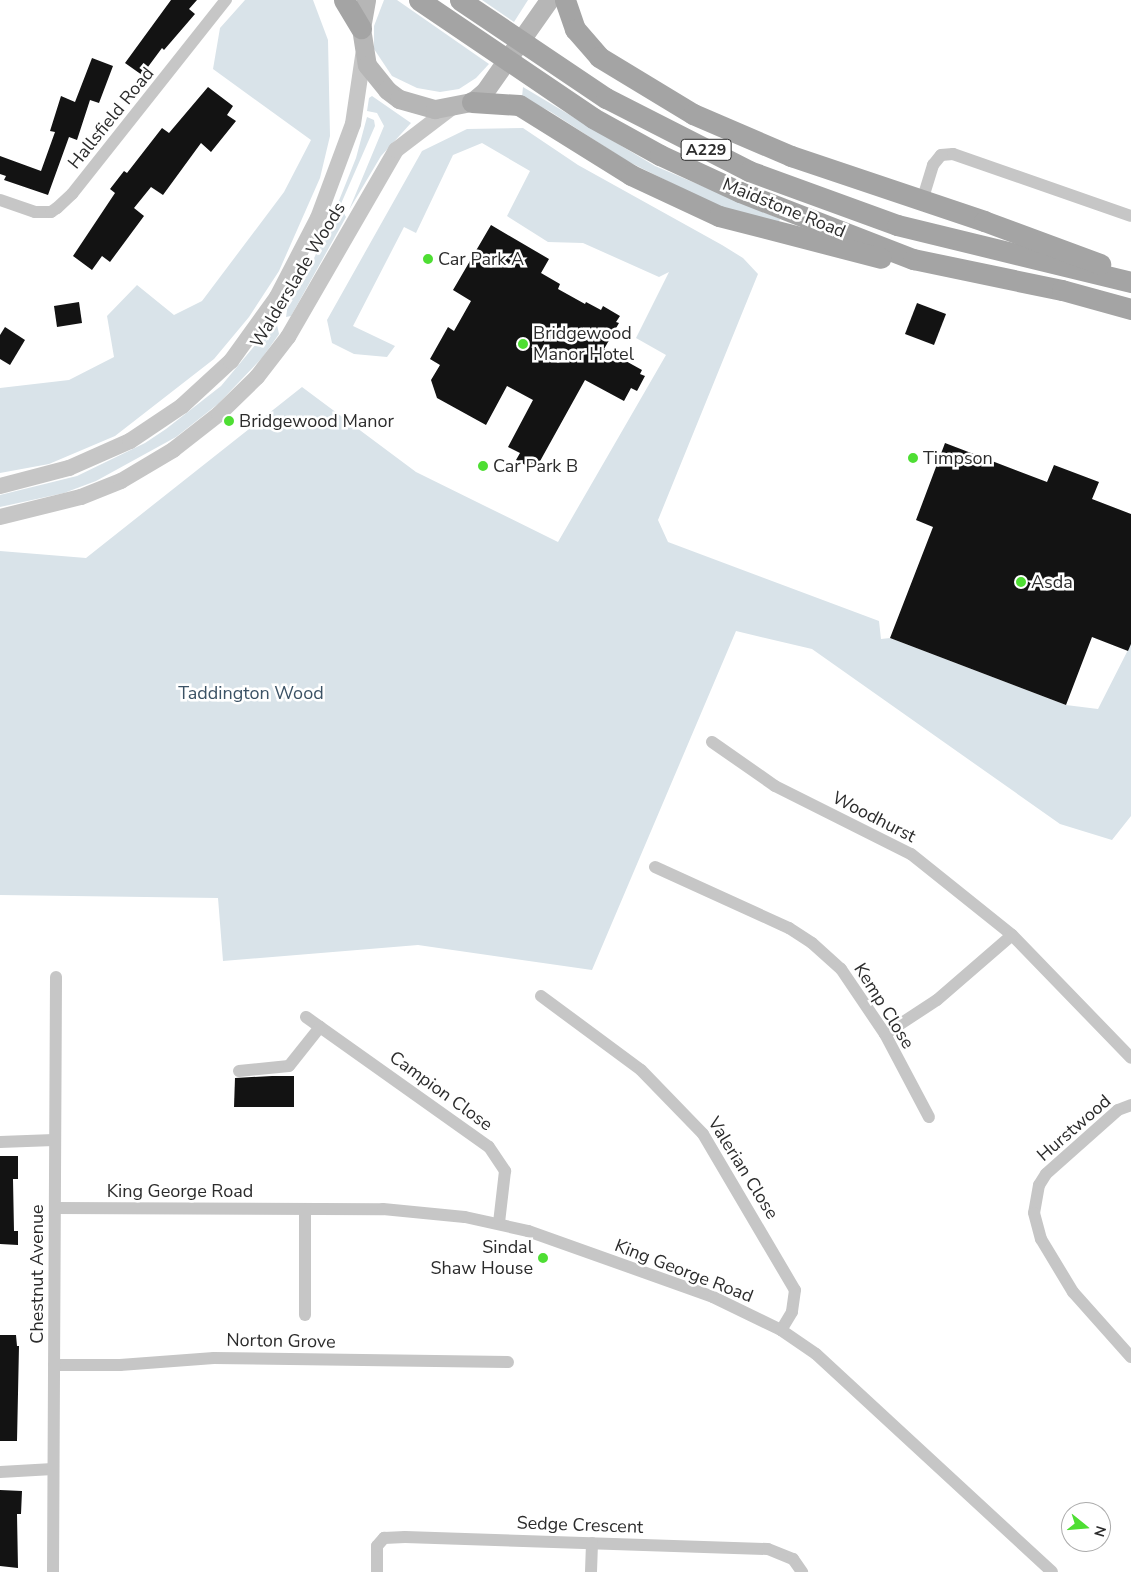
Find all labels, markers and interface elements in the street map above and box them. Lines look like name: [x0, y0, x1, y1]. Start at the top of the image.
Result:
street label: Hallsfield Road: [63, 63, 159, 173]
road number: A229: [680, 136, 732, 164]
street label: Maidstone Road: [719, 174, 849, 242]
street label: Walderslade Woods: [246, 198, 350, 352]
place label: Car Park A: [438, 248, 524, 270]
marker: Car Park A: [422, 253, 434, 265]
place label: Bridgewood Manor Hotel: [533, 323, 634, 366]
marker: Bridgewood Manor Hotel: [517, 338, 529, 350]
place label: Bridgewood Manor: [239, 410, 394, 432]
marker: Bridgewood Manor: [223, 415, 235, 427]
place label: Timpson: [923, 447, 993, 469]
marker: Timpson: [907, 452, 919, 464]
place label: Car Park B: [493, 455, 578, 477]
marker: Car Park B: [477, 460, 489, 472]
place label: Asda: [1031, 571, 1073, 593]
marker: Asda: [1015, 576, 1027, 588]
park label: Taddington Wood: [178, 682, 324, 704]
street label: Woodhurst: [829, 787, 919, 847]
street label: Kemp Close: [849, 959, 919, 1053]
street label: Campion Close: [385, 1046, 497, 1136]
street label: Hurstwood: [1033, 1090, 1115, 1166]
street label: Valerian Close: [703, 1113, 783, 1223]
street label: King George Road: [107, 1180, 253, 1202]
street label: Chestnut Avenue: [26, 1204, 48, 1344]
street label: King George Road: [612, 1235, 756, 1307]
place label: Sindal Shaw House: [430, 1237, 533, 1280]
marker: Sindal Shaw House: [537, 1252, 549, 1264]
street label: Norton Grove: [226, 1329, 336, 1353]
north arrow: [1061, 1502, 1111, 1552]
street label: Sedge Crescent: [516, 1512, 644, 1538]
text: N: [1089, 1523, 1110, 1539]

